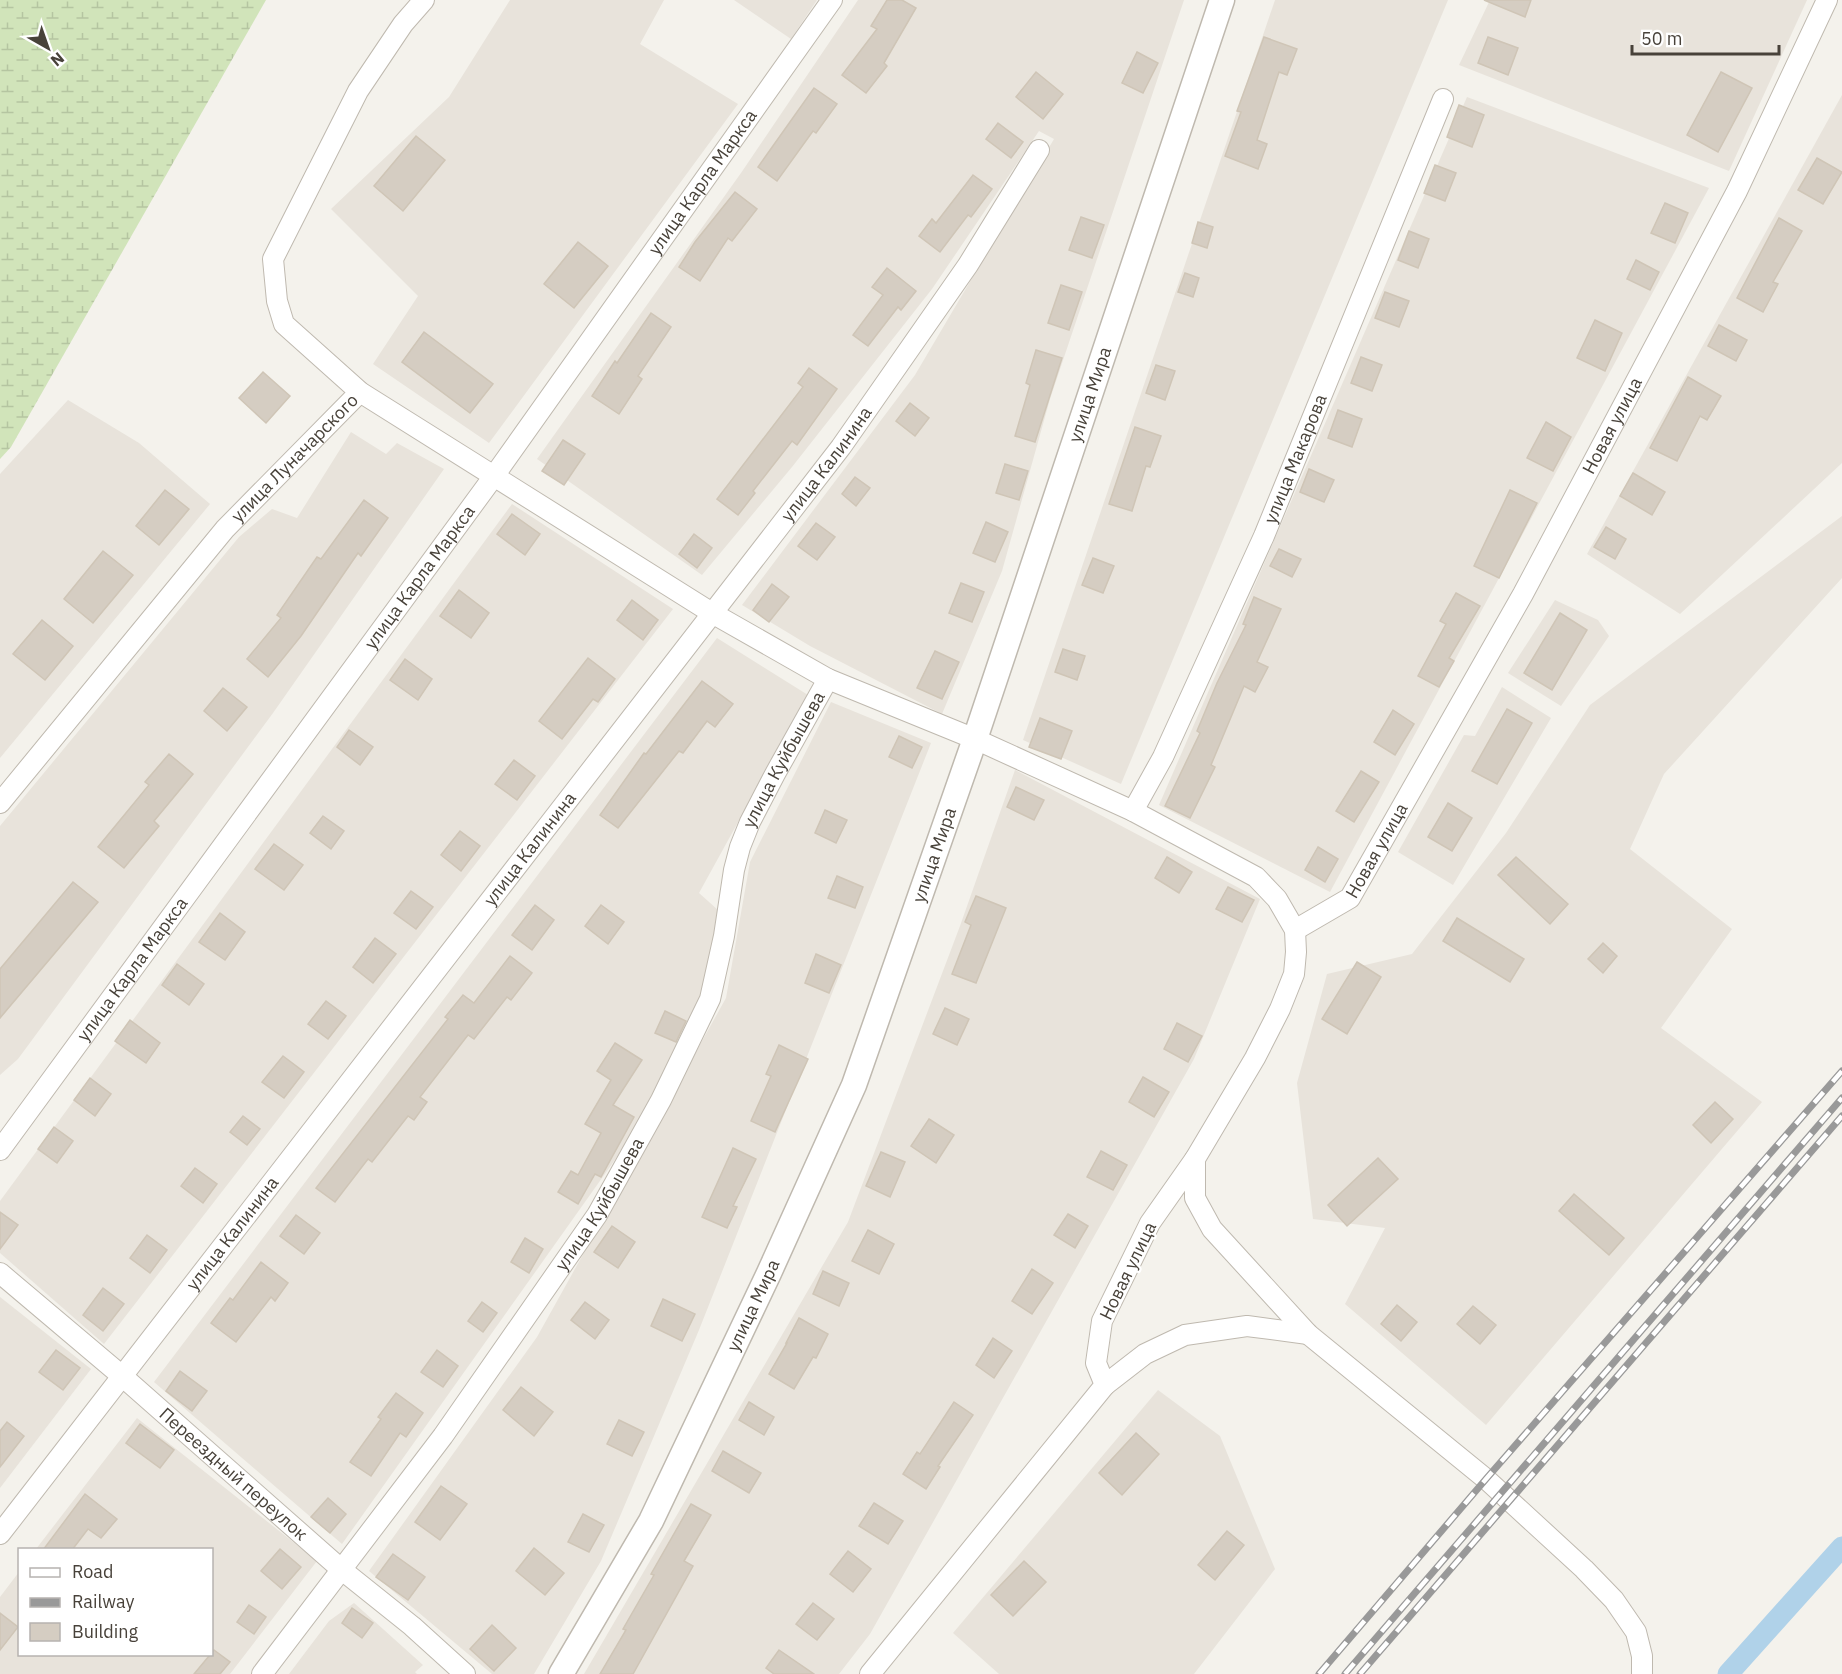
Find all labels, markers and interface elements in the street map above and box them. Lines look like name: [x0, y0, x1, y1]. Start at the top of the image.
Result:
north arrow: [18, 18, 78, 78]
scale bar: [1632, 18, 1779, 56]
text: 50 m: [1641, 27, 1683, 50]
text: N: [47, 48, 69, 71]
street label: улица Карла Маркса: [643, 104, 762, 259]
street label: улица Мира: [1063, 343, 1116, 445]
street label: Новая улица: [1577, 373, 1647, 478]
street label: улица Луначарского: [226, 389, 363, 527]
street label: улица Макарова: [1258, 390, 1332, 527]
street label: улица Калинина: [776, 402, 877, 526]
street label: улица Карла Маркса: [359, 500, 480, 654]
street label: улица Куйбышева: [737, 687, 830, 831]
street label: улица Калинина: [478, 787, 581, 910]
street label: Новая улица: [1340, 798, 1413, 902]
street label: улица Мира: [907, 804, 961, 906]
street label: улица Карла Маркса: [72, 892, 193, 1046]
street label: улица Куйбышева: [550, 1133, 649, 1275]
street label: улица Калинина: [181, 1171, 284, 1295]
street label: Новая улица: [1094, 1218, 1161, 1324]
street label: улица Мира: [721, 1255, 785, 1355]
street label: Переездный переулок: [155, 1402, 313, 1545]
legend: [18, 1548, 213, 1656]
text: Road: [72, 1560, 113, 1583]
text: Railway: [72, 1590, 134, 1613]
text: Building: [72, 1620, 139, 1643]

